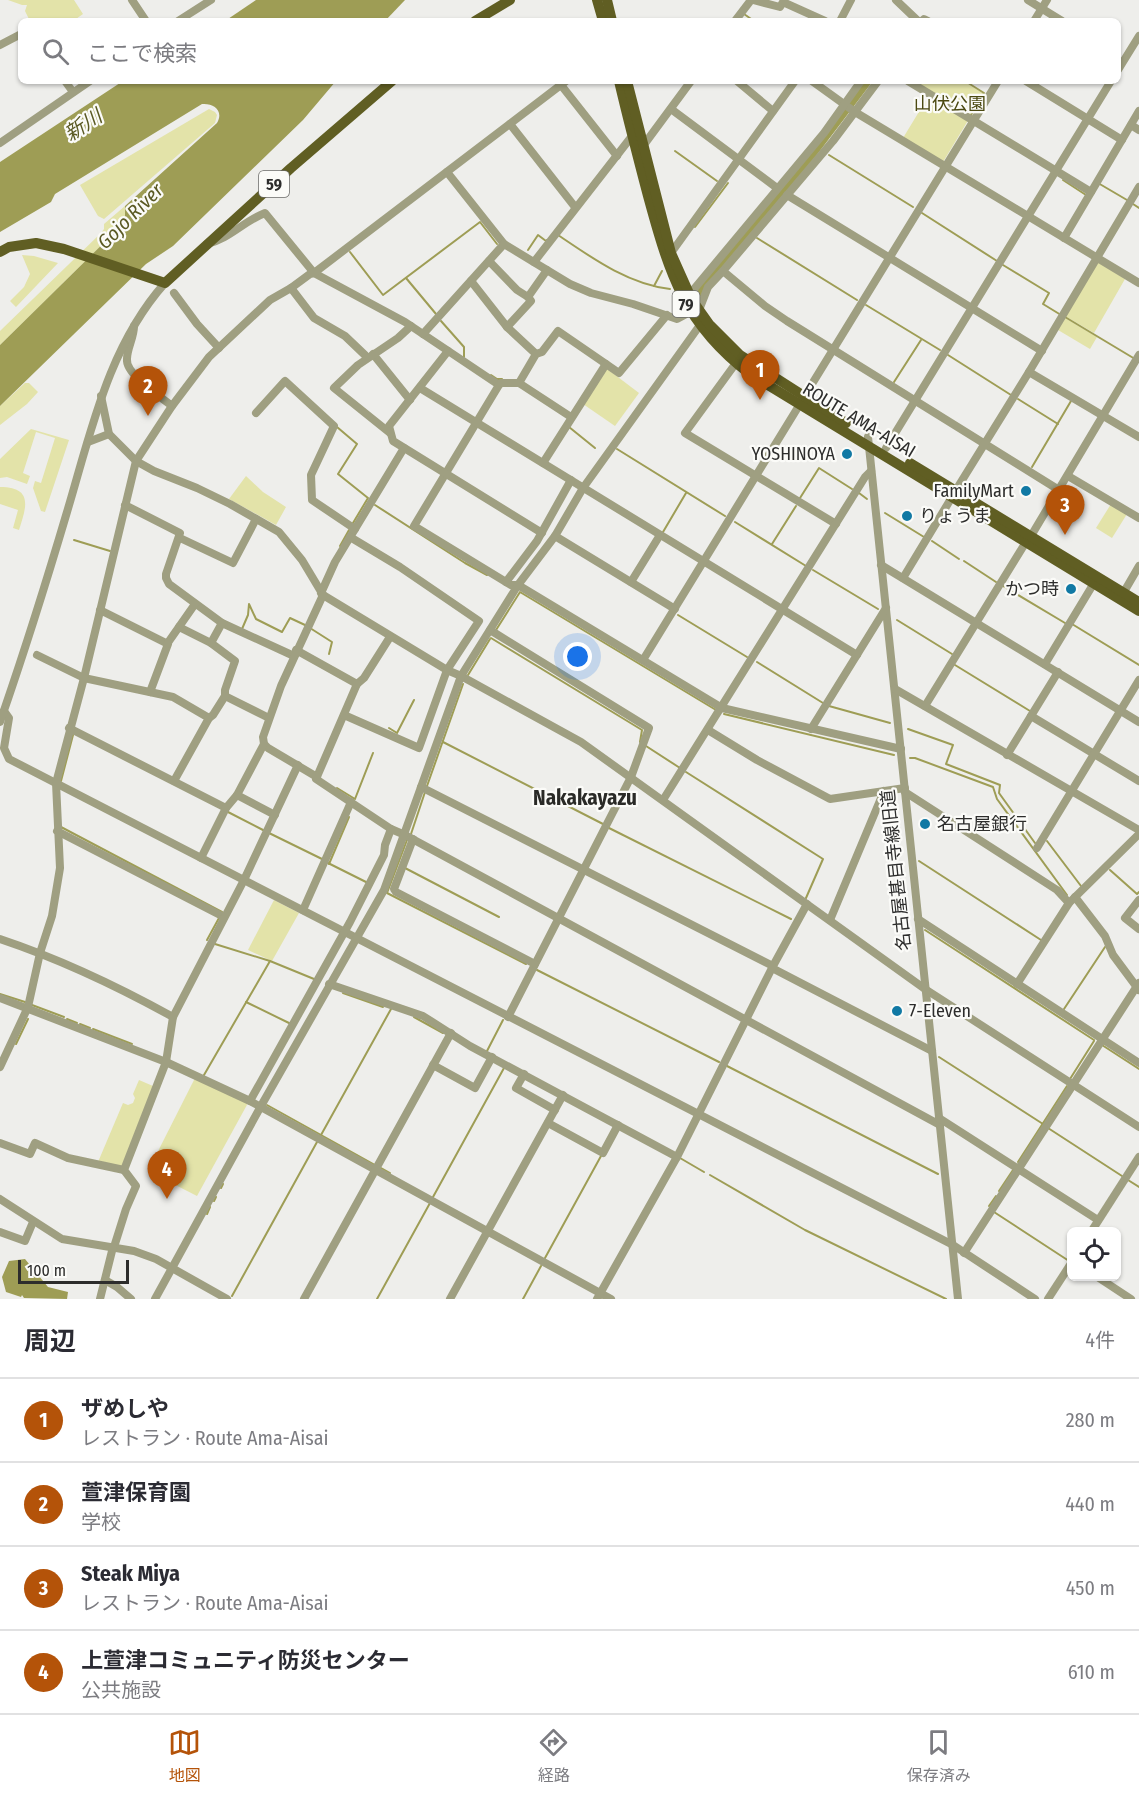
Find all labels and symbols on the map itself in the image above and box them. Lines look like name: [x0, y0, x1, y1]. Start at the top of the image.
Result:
park label: 山伏公園: [914, 93, 986, 115]
water label: 新川: [60, 103, 108, 146]
road number: 59: [259, 171, 289, 197]
water label: Gojo River: [92, 177, 169, 254]
road number: 79: [672, 291, 700, 317]
pin: 1: [740, 350, 780, 400]
pin: 2: [128, 366, 168, 416]
street label: ROUTE AMA-AISAI: [799, 378, 919, 462]
place label: YOSHINOYA: [752, 443, 836, 465]
marker: YOSHINOYA: [840, 447, 854, 461]
place label: FamilyMart: [934, 480, 1014, 502]
marker: FamilyMart: [1019, 484, 1033, 498]
pin: 3: [1046, 486, 1084, 535]
place label: りょうま: [919, 505, 991, 527]
marker: りょうま: [900, 509, 914, 523]
place label: かつ時: [1005, 578, 1059, 600]
marker: かつ時: [1064, 582, 1078, 596]
your location: [563, 642, 592, 671]
district label: Nakakayazu: [533, 785, 637, 811]
street label: 名古屋甚目寺線旧道: [877, 788, 915, 952]
place label: 名古屋銀行: [937, 813, 1027, 835]
marker: 名古屋銀行: [918, 817, 932, 831]
place label: 7-Eleven: [909, 1000, 971, 1022]
marker: 7-Eleven: [890, 1004, 904, 1018]
pin: 4: [148, 1150, 186, 1199]
scale bar: [18, 1257, 129, 1284]

